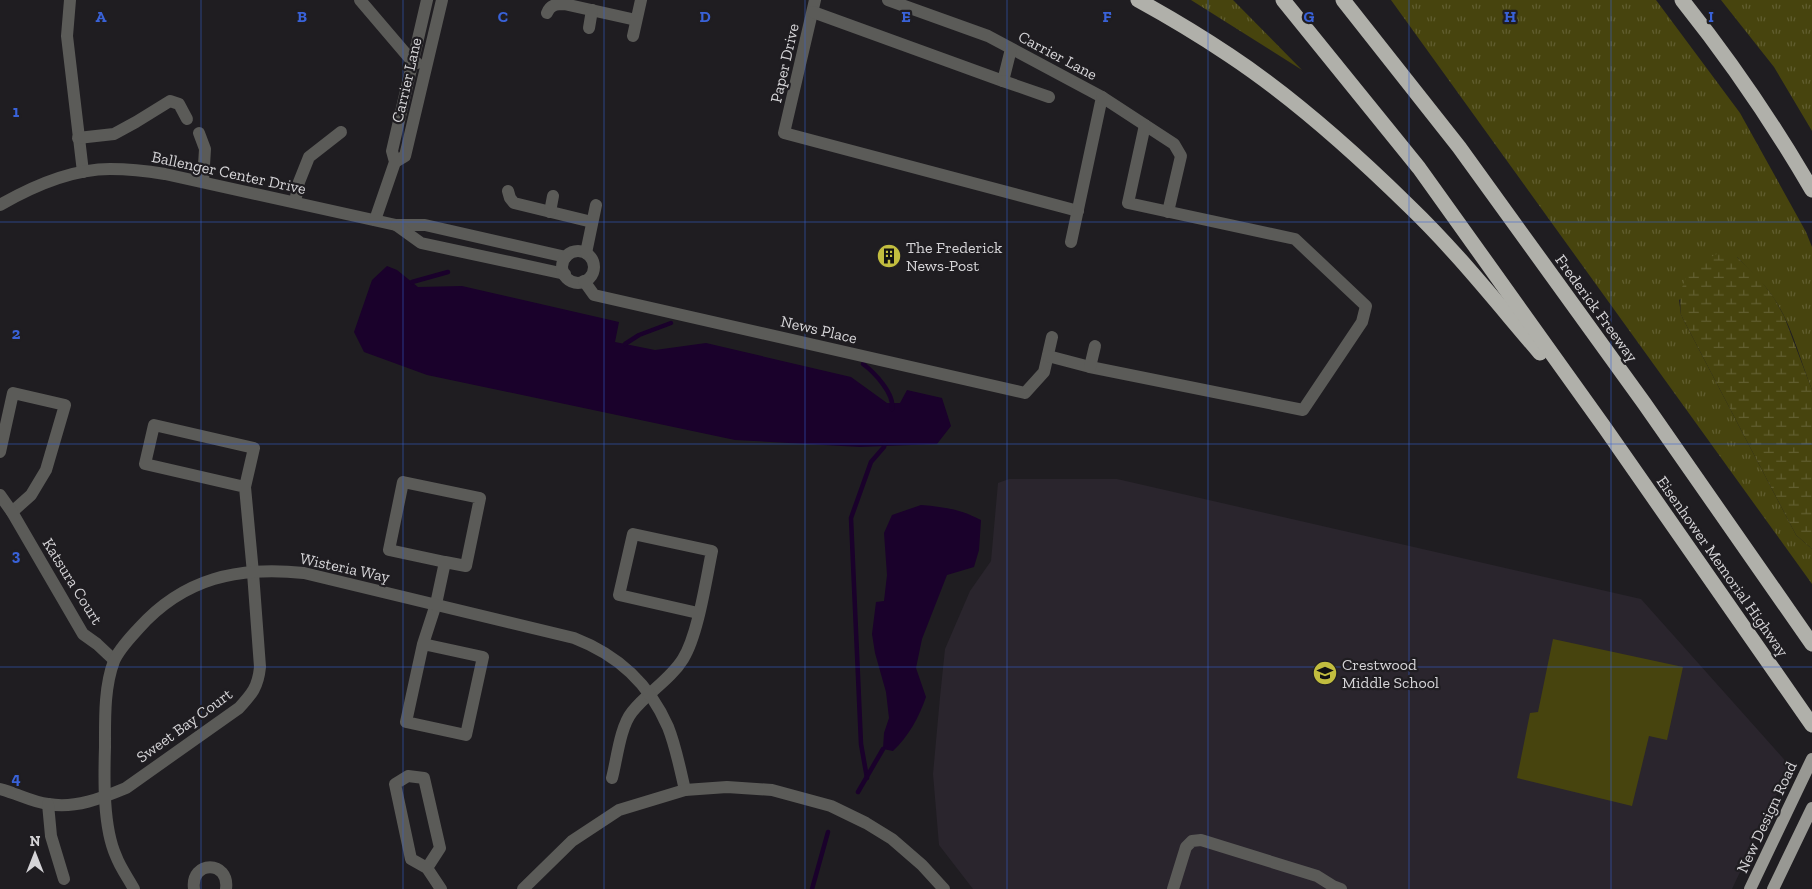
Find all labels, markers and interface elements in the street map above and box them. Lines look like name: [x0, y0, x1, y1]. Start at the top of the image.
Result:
text: A: [96, 7, 107, 26]
text: B: [297, 7, 307, 26]
text: C: [498, 7, 508, 26]
text: D: [699, 7, 711, 26]
text: E: [901, 7, 911, 26]
text: F: [1102, 7, 1112, 26]
text: G: [1304, 7, 1315, 26]
text: H: [1504, 7, 1516, 26]
text: I: [1708, 7, 1714, 26]
street label: Paper Drive: [766, 22, 803, 105]
street label: Carrier Lane: [1015, 27, 1101, 84]
street label: Carrier Lane: [387, 36, 426, 125]
text: 1: [13, 102, 20, 121]
street label: Ballenger Center Drive: [150, 147, 308, 198]
place label: The Frederick News-Post: [906, 238, 1003, 275]
building icon: The Frederick News-Post: [876, 243, 902, 269]
street label: Frederick Freeway: [1551, 251, 1642, 366]
street label: News Place: [779, 311, 859, 347]
text: 2: [12, 324, 21, 343]
street label: Eisenhower Memorial Highway: [1653, 472, 1793, 661]
street label: Katsura Court: [39, 535, 107, 628]
text: 3: [12, 546, 21, 565]
street label: Wisteria Way: [298, 549, 392, 586]
place label: Crestwood Middle School: [1342, 655, 1439, 692]
school or university icon: Crestwood Middle School: [1312, 660, 1338, 686]
street label: Sweet Bay Court: [133, 684, 236, 767]
street label: New Design Road: [1732, 758, 1801, 876]
text: 4: [11, 769, 21, 788]
north arrow: [10, 829, 60, 879]
text: N: [30, 833, 41, 850]

